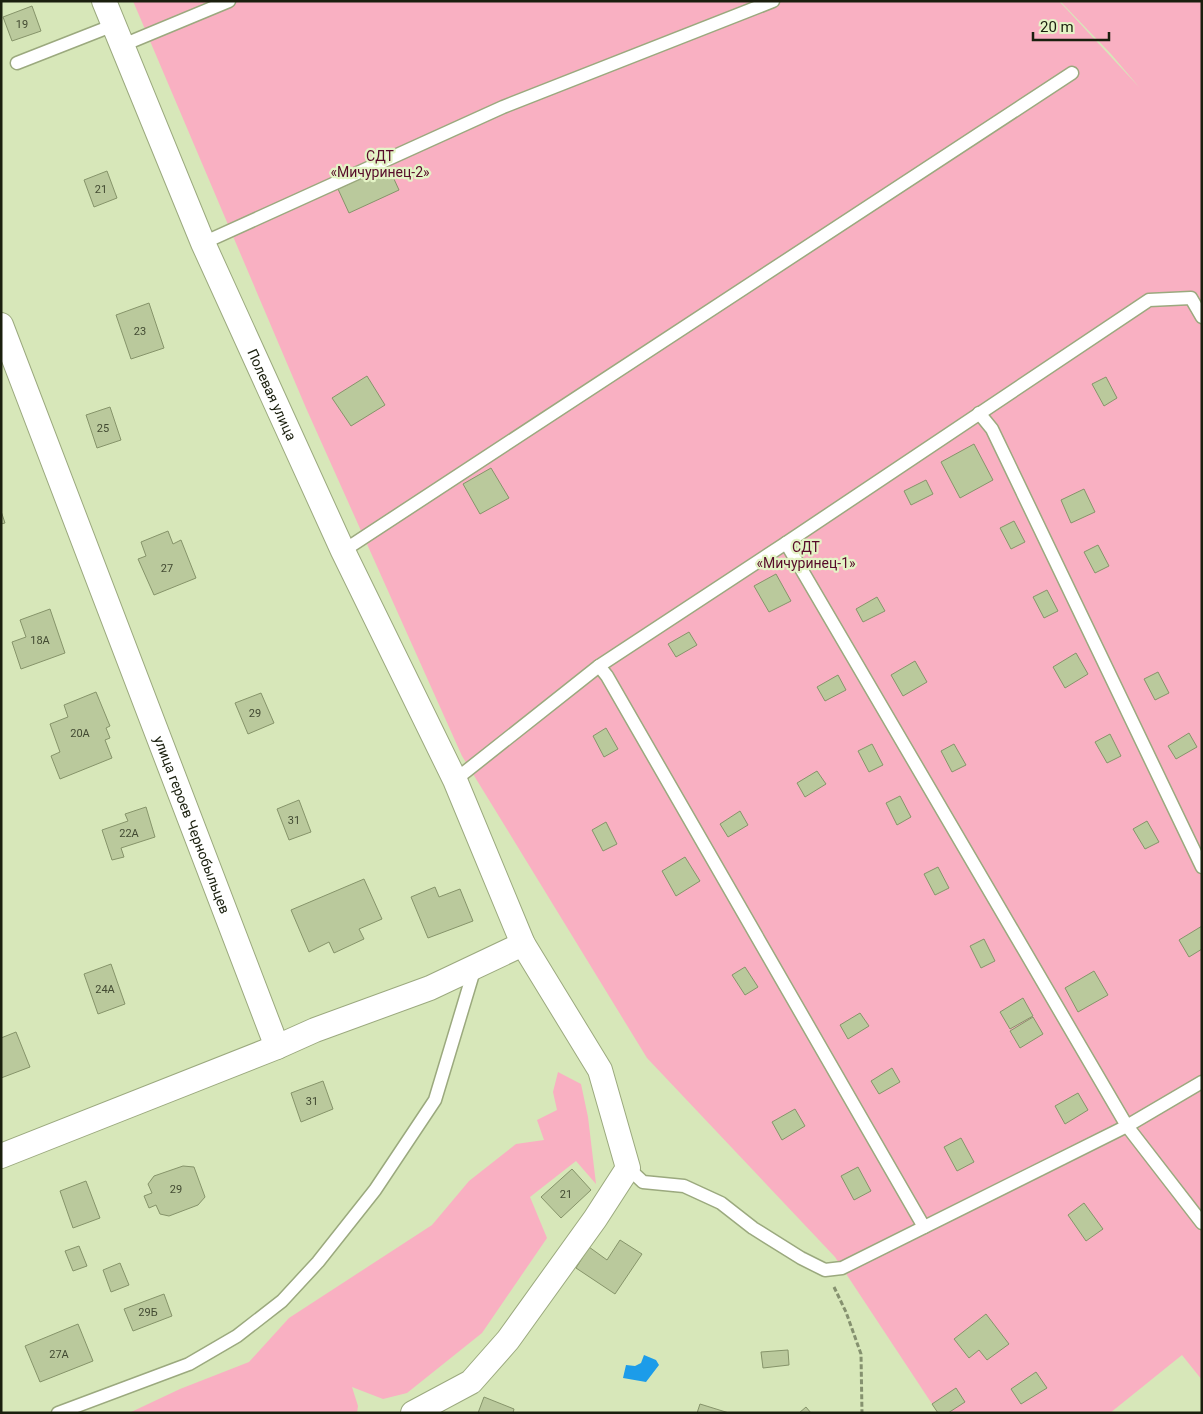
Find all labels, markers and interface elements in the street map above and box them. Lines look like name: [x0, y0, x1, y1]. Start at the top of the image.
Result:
scale bar: [1033, 10, 1109, 42]
house number: 19: [16, 18, 28, 31]
text: 20 m: [1040, 18, 1074, 36]
park label: СДТ «Мичуринец-2»: [330, 148, 430, 180]
house number: 21: [95, 183, 107, 196]
house number: 23: [134, 325, 146, 338]
street label: Полевая улица: [244, 346, 300, 443]
house number: 25: [97, 422, 109, 435]
park label: СДТ «Мичуринец-1»: [756, 539, 856, 571]
house number: 27: [161, 562, 173, 575]
house number: 18А: [30, 634, 51, 647]
house number: 29: [249, 707, 261, 720]
house number: 20А: [70, 727, 91, 740]
street label: улица героев Чернобыльцев: [151, 734, 233, 916]
house number: 31: [288, 814, 300, 827]
house number: 22А: [119, 827, 140, 840]
house number: 24А: [95, 983, 116, 996]
house number: 31: [306, 1095, 318, 1108]
house number: 29: [170, 1183, 182, 1196]
house number: 21: [560, 1188, 572, 1201]
house number: 29Б: [138, 1306, 158, 1319]
house number: 27А: [49, 1348, 70, 1361]

